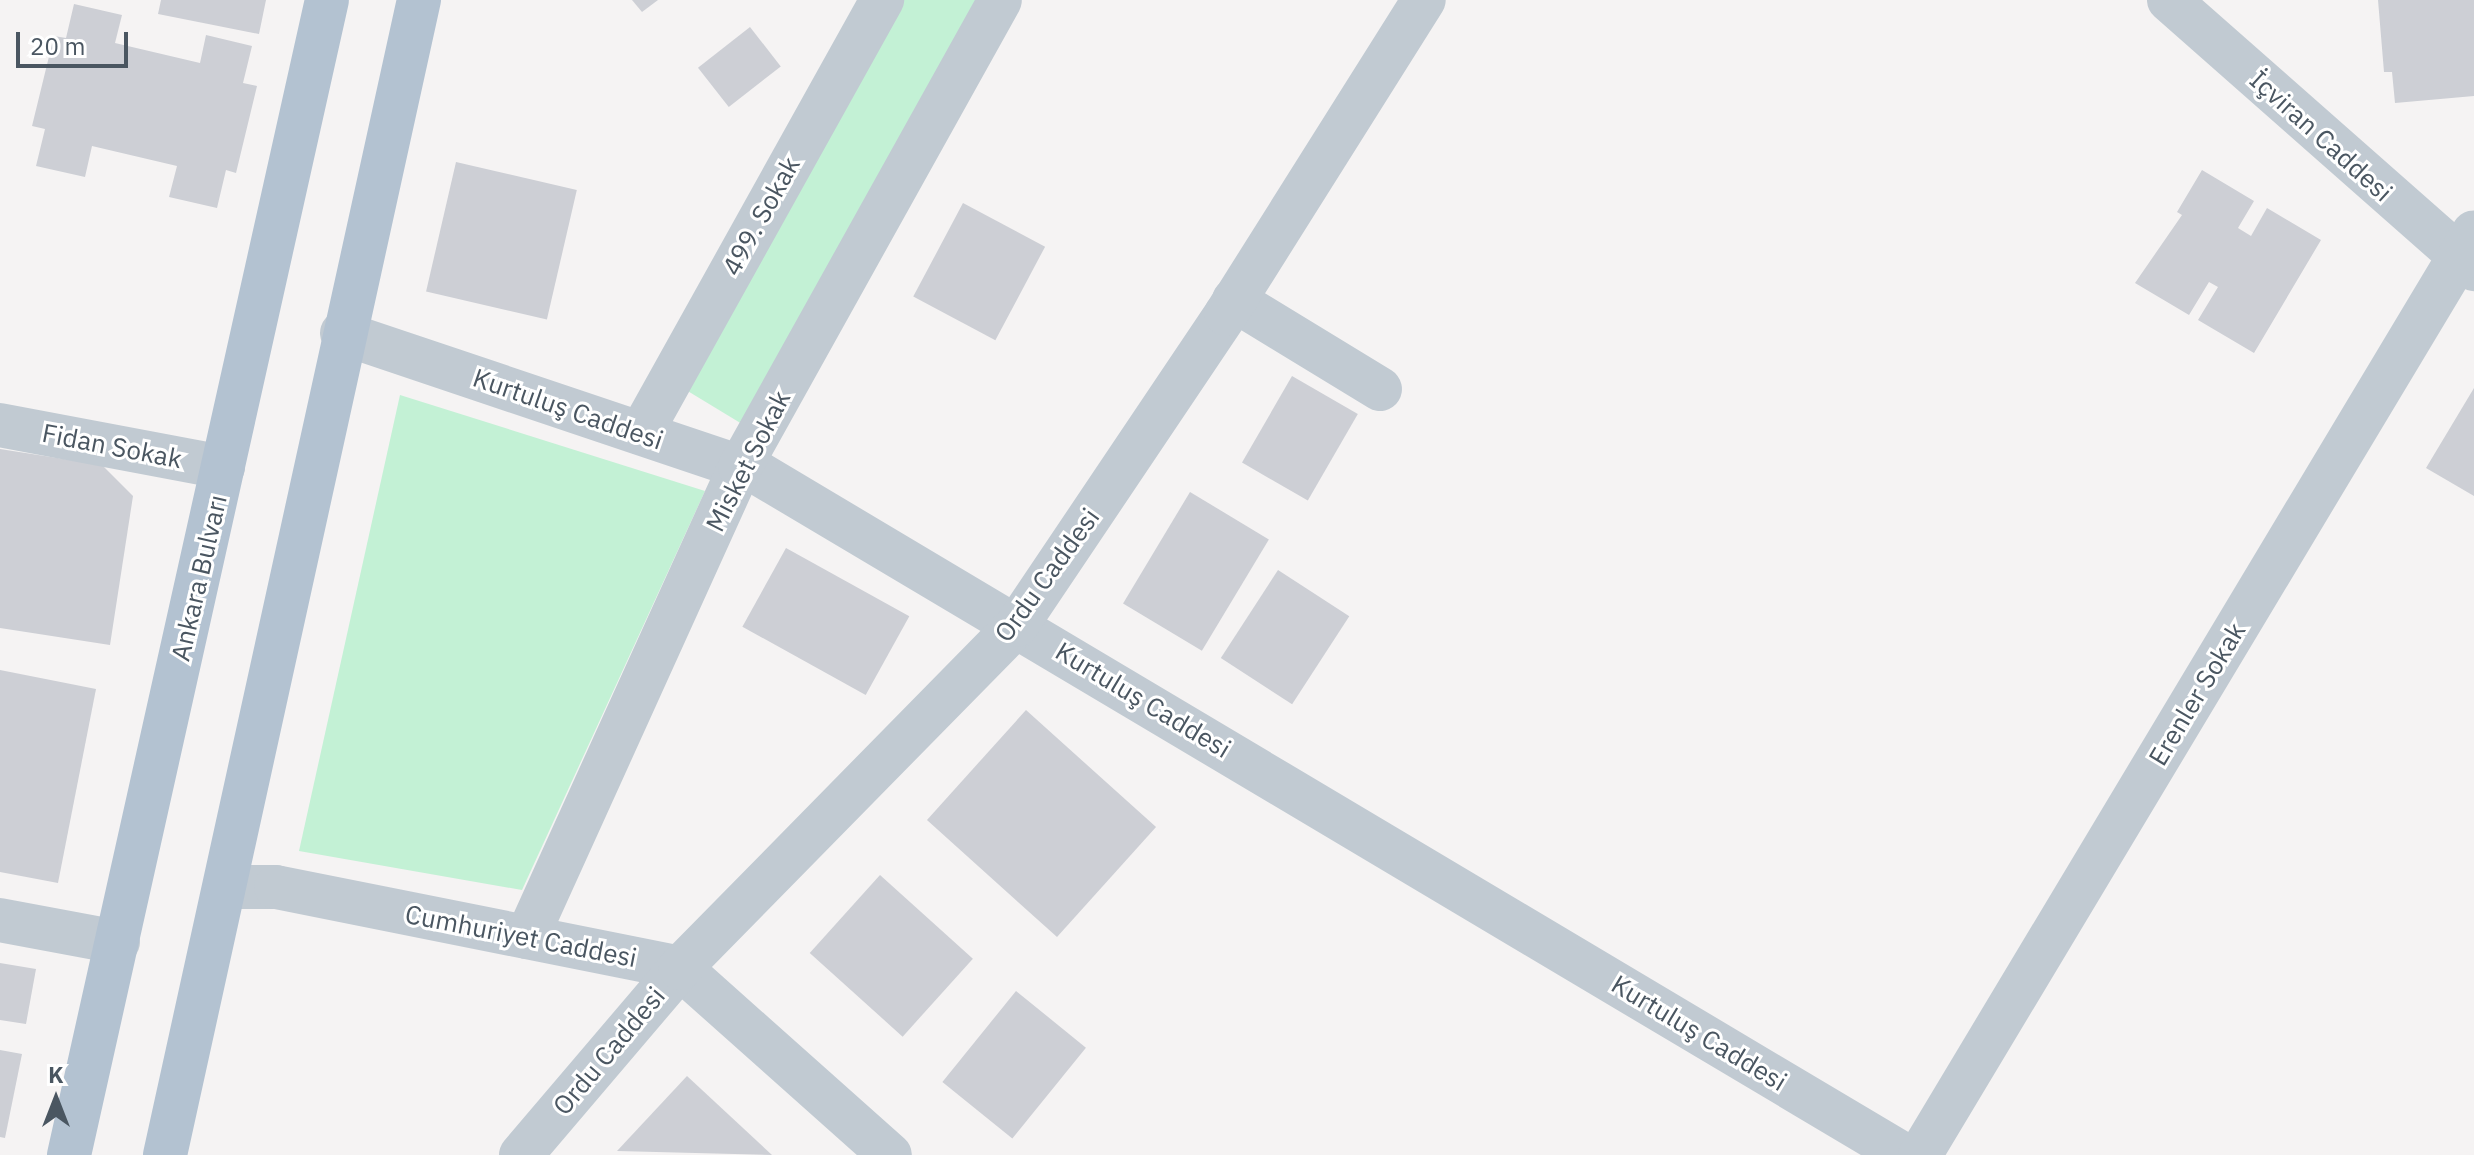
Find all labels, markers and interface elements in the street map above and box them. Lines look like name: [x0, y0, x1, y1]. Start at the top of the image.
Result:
scale bar: [20, 16, 132, 66]
text: 20 m: [30, 30, 85, 62]
street label: İçviran Caddesi: [2243, 64, 2399, 208]
street label: 499. Sokak: [716, 151, 806, 281]
street label: Kurtuluş Caddesi: [469, 362, 667, 456]
street label: Misket Sokak: [699, 385, 797, 537]
street label: Fidan Sokak: [39, 417, 185, 475]
street label: Ankara Bulvarı: [165, 492, 233, 664]
street label: Ordu Caddesi: [988, 502, 1106, 648]
street label: Erenler Sokak: [2142, 617, 2252, 771]
street label: Kurtuluş Caddesi: [1050, 635, 1236, 765]
street label: Cumhuriyet Caddesi: [403, 898, 639, 974]
street label: Kurtuluş Caddesi: [1606, 968, 1792, 1098]
street label: Ordu Caddesi: [546, 981, 672, 1121]
north arrow: [16, 1059, 96, 1139]
text: K: [48, 1060, 64, 1089]

